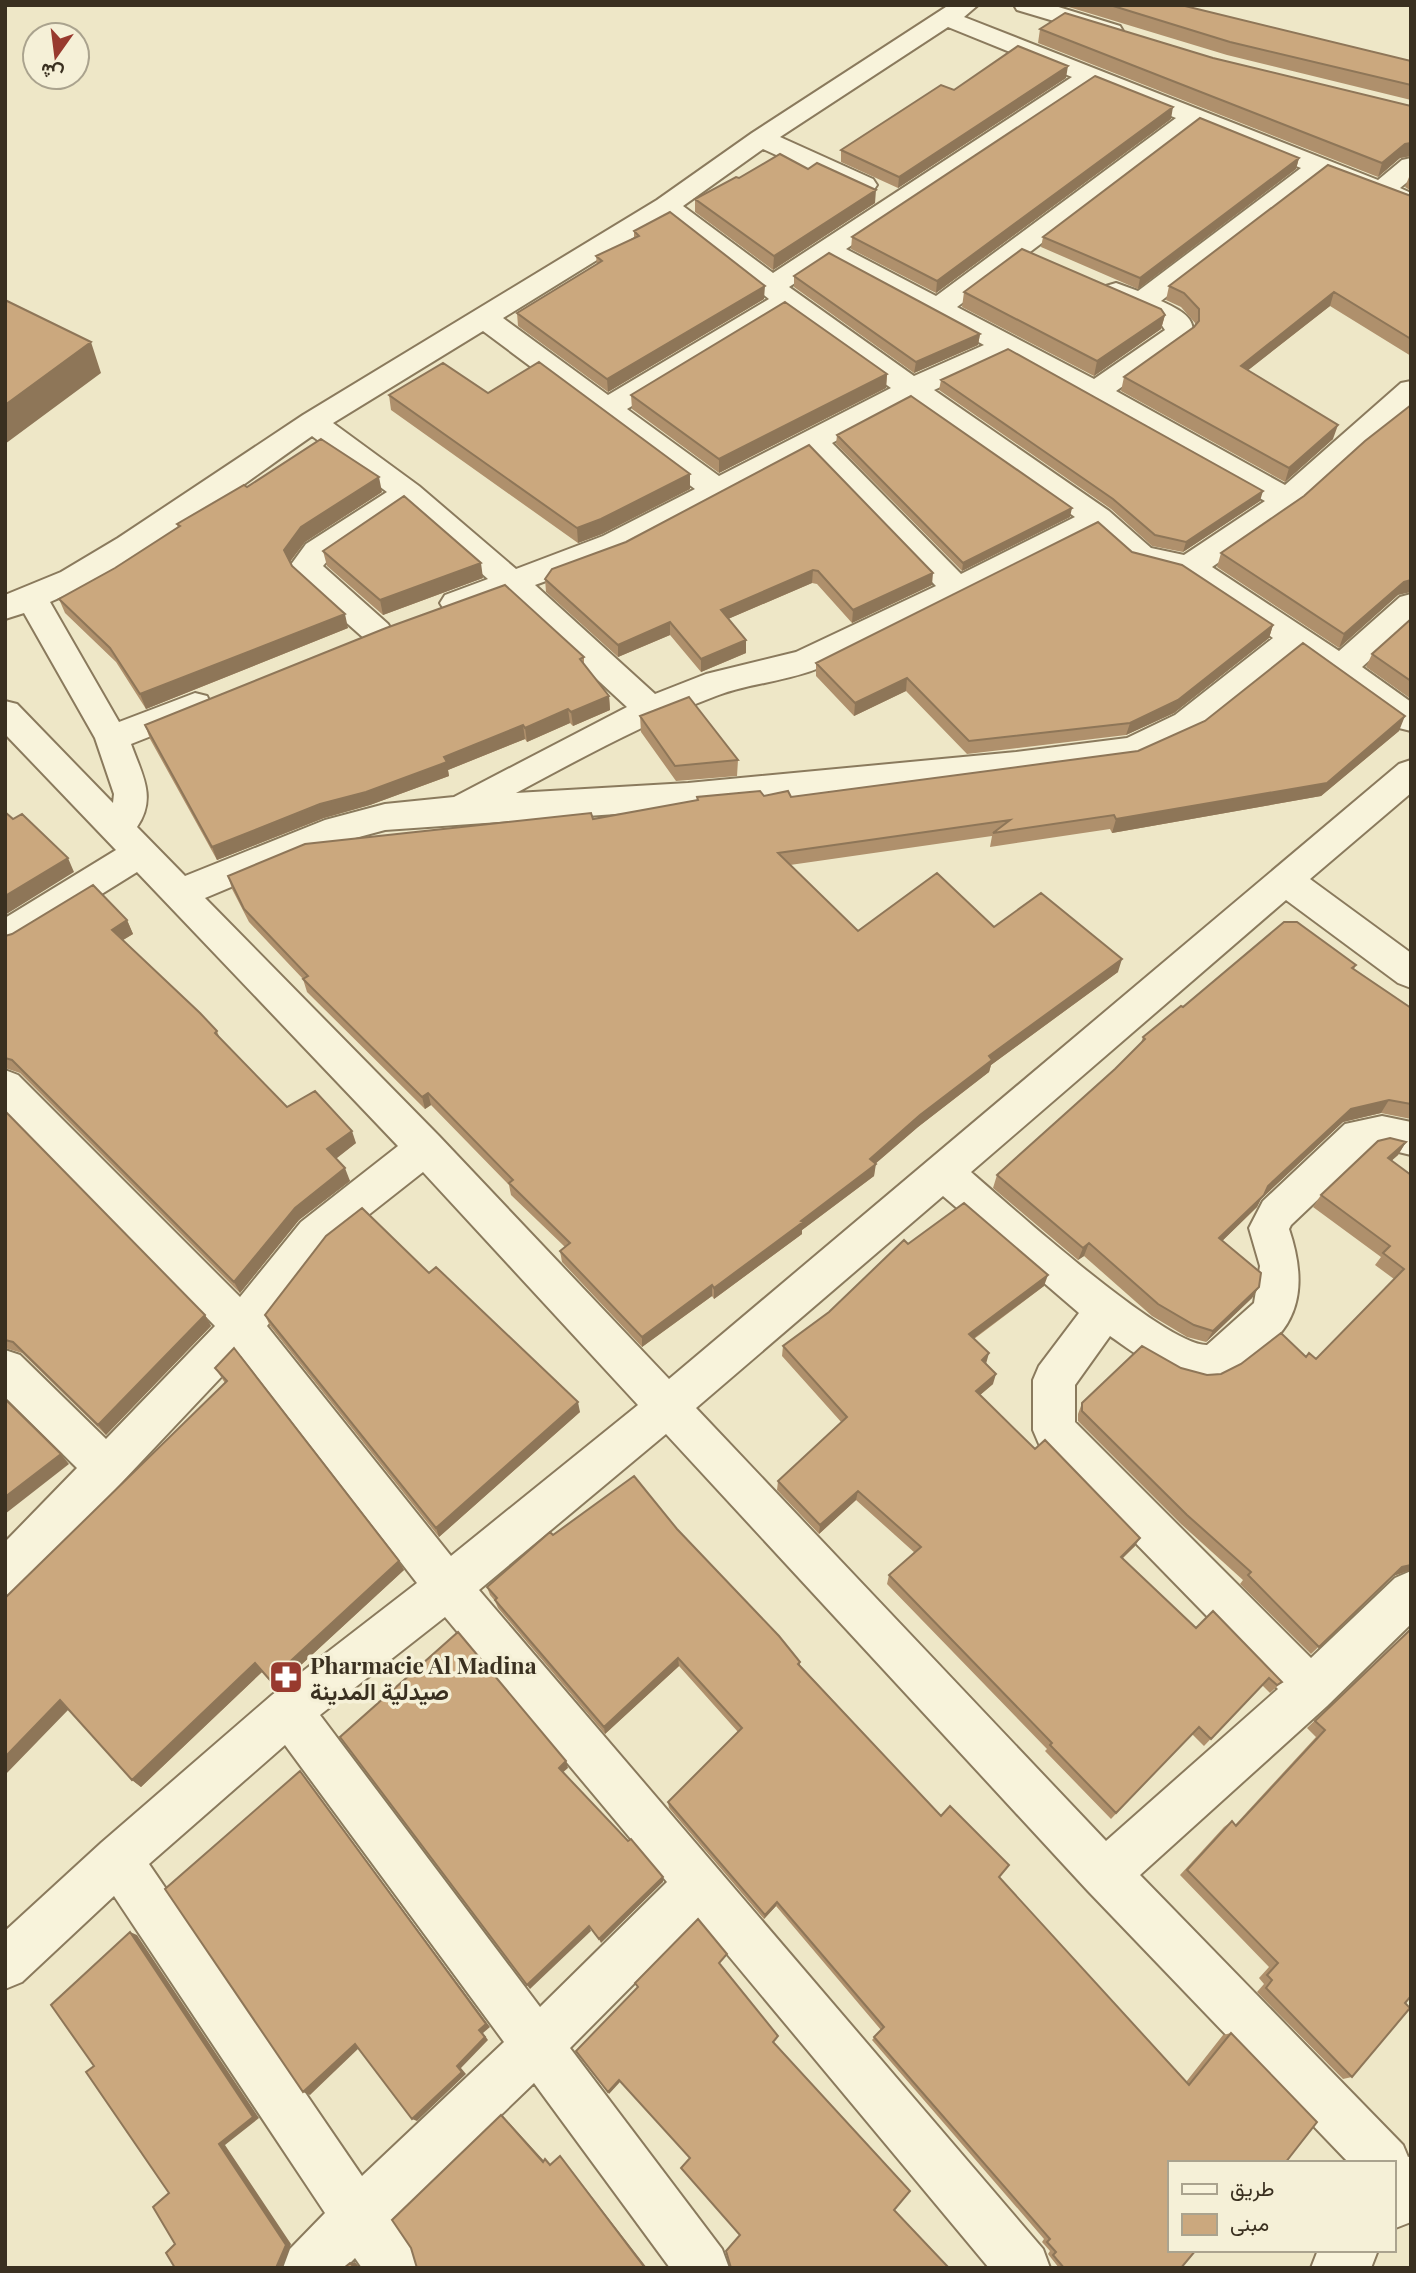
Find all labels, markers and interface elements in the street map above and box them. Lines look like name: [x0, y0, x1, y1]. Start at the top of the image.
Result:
north arrow: [21, 21, 91, 91]
text: ش: [37, 58, 66, 89]
place label: Pharmacie Al Madina صيدلية المدينة: [310, 1649, 537, 1706]
pharmacy icon: Pharmacie Al Madina صيدلية المدينة: [267, 1658, 305, 1696]
legend: [1168, 2161, 1395, 2252]
text: طريق: [1230, 2173, 1275, 2202]
text: مبنى: [1230, 2208, 1269, 2236]

